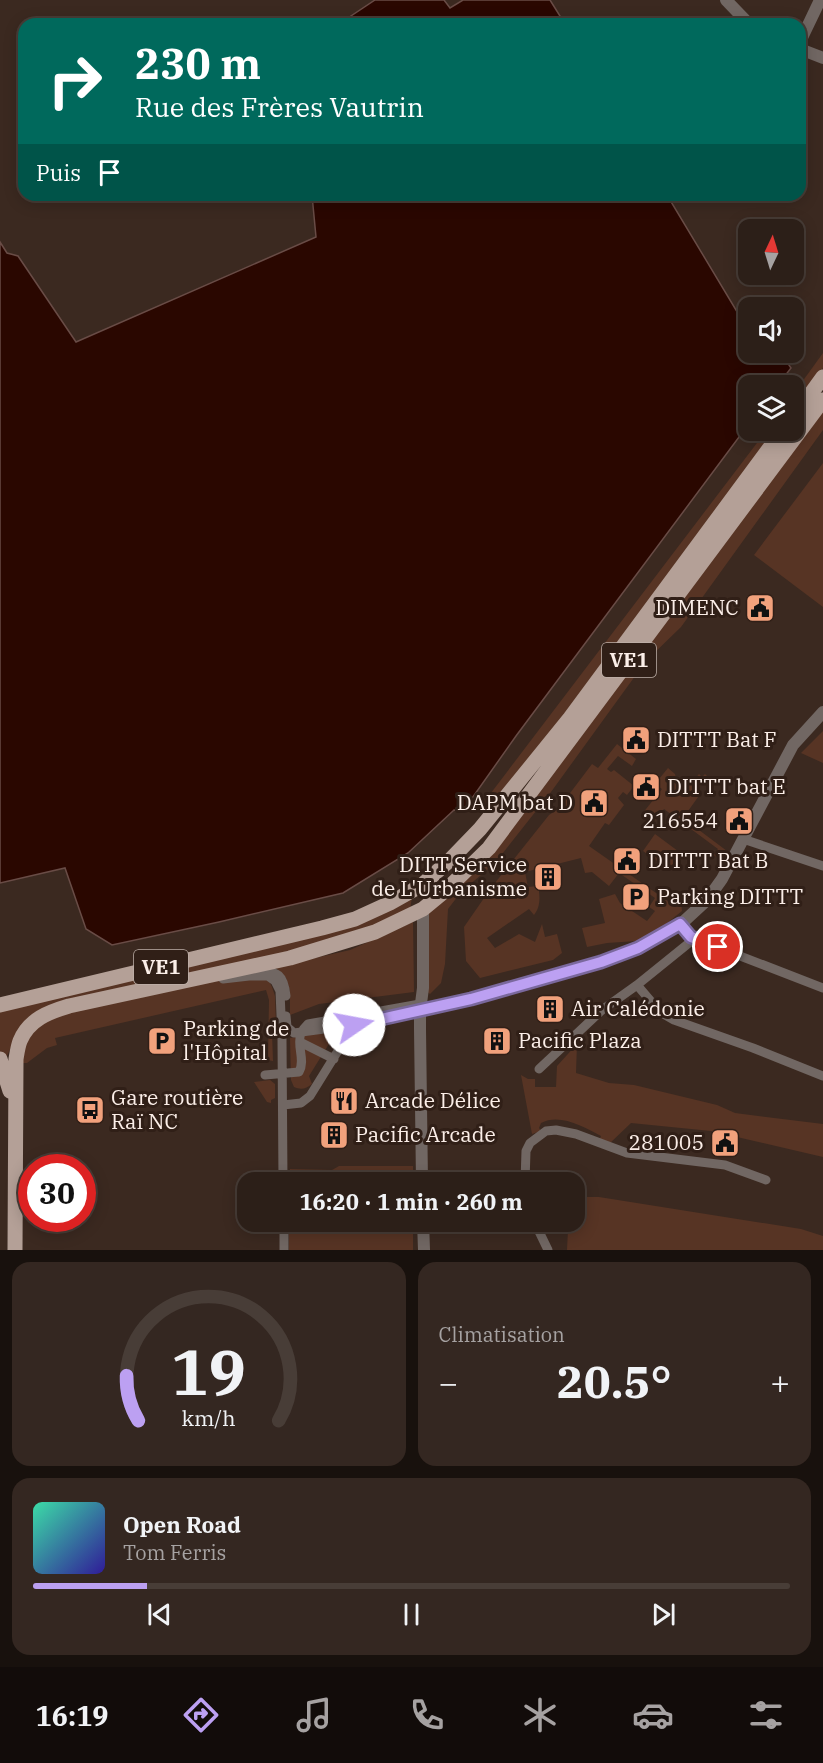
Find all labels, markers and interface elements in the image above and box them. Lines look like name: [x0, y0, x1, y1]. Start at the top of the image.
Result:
text: 230 m: [135, 36, 261, 91]
icon: right: [36, 42, 114, 120]
text: Rue des Frères Vautrin: [135, 89, 424, 124]
icon: arrive: [93, 156, 126, 189]
text: Puis: [36, 158, 81, 187]
north arrow: [738, 219, 804, 285]
map controls: [738, 219, 804, 441]
button: sound: [738, 297, 804, 363]
button: layers: [738, 375, 804, 441]
public building icon: DIMENC: [744, 592, 776, 624]
place label: DIMENC: [655, 593, 739, 621]
road number: VE1: [602, 643, 656, 677]
public building icon: DITTT Bat F: [620, 724, 652, 756]
place label: DITTT Bat F: [657, 725, 777, 753]
public building icon: DITTT bat E: [630, 771, 662, 803]
place label: DITTT bat E: [667, 772, 786, 800]
public building icon: DAPM bat D: [578, 787, 610, 819]
place label: DAPM bat D: [457, 788, 573, 816]
public building icon: 216554: [723, 805, 755, 837]
place label: 216554: [642, 806, 718, 834]
public building icon: DITTT Bat B: [611, 845, 643, 877]
place label: DITTT Bat B: [648, 846, 769, 874]
place label: DITT Service de L'Urbanisme: [371, 850, 527, 902]
building icon: DITT Service de L'Urbanisme: [532, 861, 564, 893]
parking icon: Parking DITTT: [620, 881, 652, 913]
place label: Parking DITTT: [657, 882, 803, 910]
pin: [692, 921, 743, 972]
icon: arrive: [701, 930, 734, 963]
road number: VE1: [134, 950, 188, 984]
position arrow: [322, 993, 386, 1057]
building icon: Air Calédonie: [534, 993, 566, 1025]
place label: Air Calédonie: [571, 994, 705, 1022]
place label: Parking de l'Hôpital: [183, 1014, 289, 1066]
parking icon: Parking de l'Hôpital: [146, 1025, 178, 1057]
building icon: Pacific Plaza: [481, 1025, 513, 1057]
place label: Pacific Plaza: [518, 1026, 642, 1054]
place label: Gare routière Raï NC: [111, 1083, 243, 1135]
restaurant icon: Arcade Délice: [328, 1085, 360, 1117]
place label: Arcade Délice: [365, 1086, 501, 1114]
bus stop icon: Gare routière Raï NC: [74, 1094, 106, 1126]
building icon: Pacific Arcade: [318, 1119, 350, 1151]
place label: Pacific Arcade: [355, 1120, 496, 1148]
public building icon: 281005: [709, 1127, 741, 1159]
place label: 281005: [628, 1128, 704, 1156]
speed limit sign: 30: [18, 1154, 96, 1232]
text: 16:20 · 1 min · 260 m: [299, 1187, 523, 1216]
text: Climatisation: [439, 1321, 565, 1348]
text: 19: [171, 1331, 246, 1412]
text: 20.5°: [557, 1352, 672, 1410]
text: −: [439, 1361, 458, 1404]
text: +: [770, 1361, 790, 1404]
text: km/h: [182, 1404, 236, 1432]
text: Open Road: [123, 1510, 241, 1539]
text: Tom Ferris: [123, 1539, 226, 1566]
icon: previous: [143, 1598, 176, 1631]
icon: pause: [395, 1598, 428, 1631]
icon: next: [647, 1598, 680, 1631]
icon: directions: [180, 1694, 222, 1736]
icon: music: [293, 1694, 335, 1736]
icon: phone: [406, 1694, 448, 1736]
icon: climate: [519, 1694, 561, 1736]
icon: car: [632, 1694, 674, 1736]
icon: filters: [745, 1694, 787, 1736]
text: 16:19: [36, 1698, 109, 1733]

